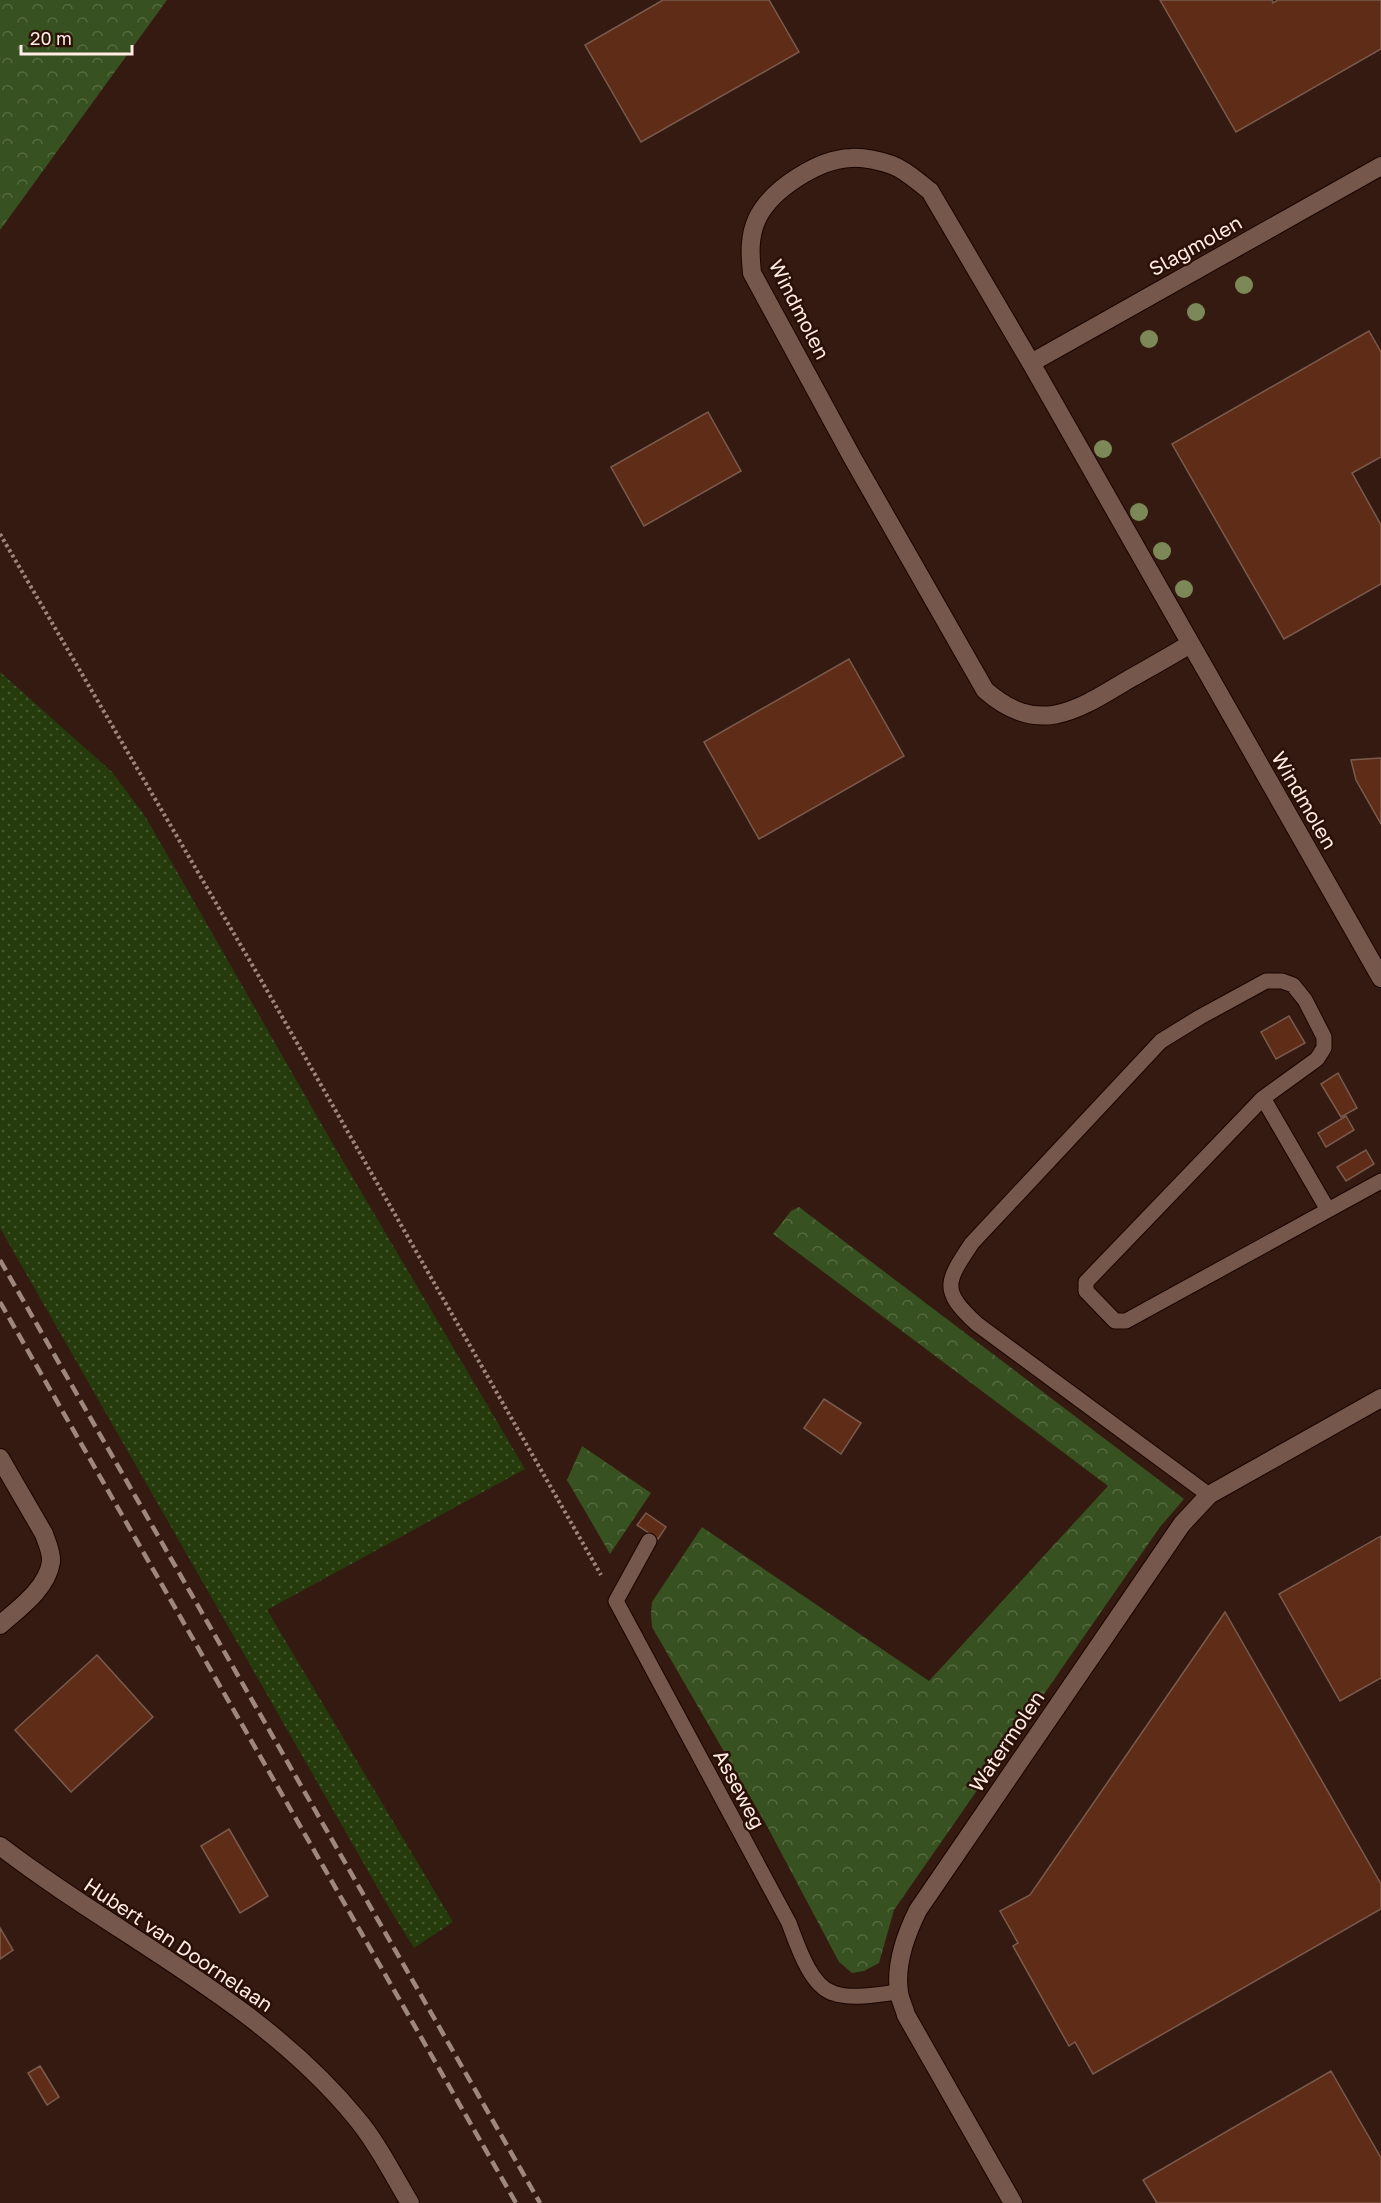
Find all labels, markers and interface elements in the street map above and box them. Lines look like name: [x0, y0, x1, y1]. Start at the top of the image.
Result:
scale bar: [21, 18, 132, 56]
text: 20 m: [30, 27, 72, 49]
street label: Slagmolen: [1144, 210, 1246, 280]
street label: Windmolen: [765, 255, 835, 363]
street label: Windmolen: [1267, 747, 1343, 853]
street label: Watermolen: [963, 1686, 1049, 1796]
street label: Asseweg: [709, 1745, 771, 1833]
street label: Hubert van Doornelaan: [80, 1872, 278, 2016]

